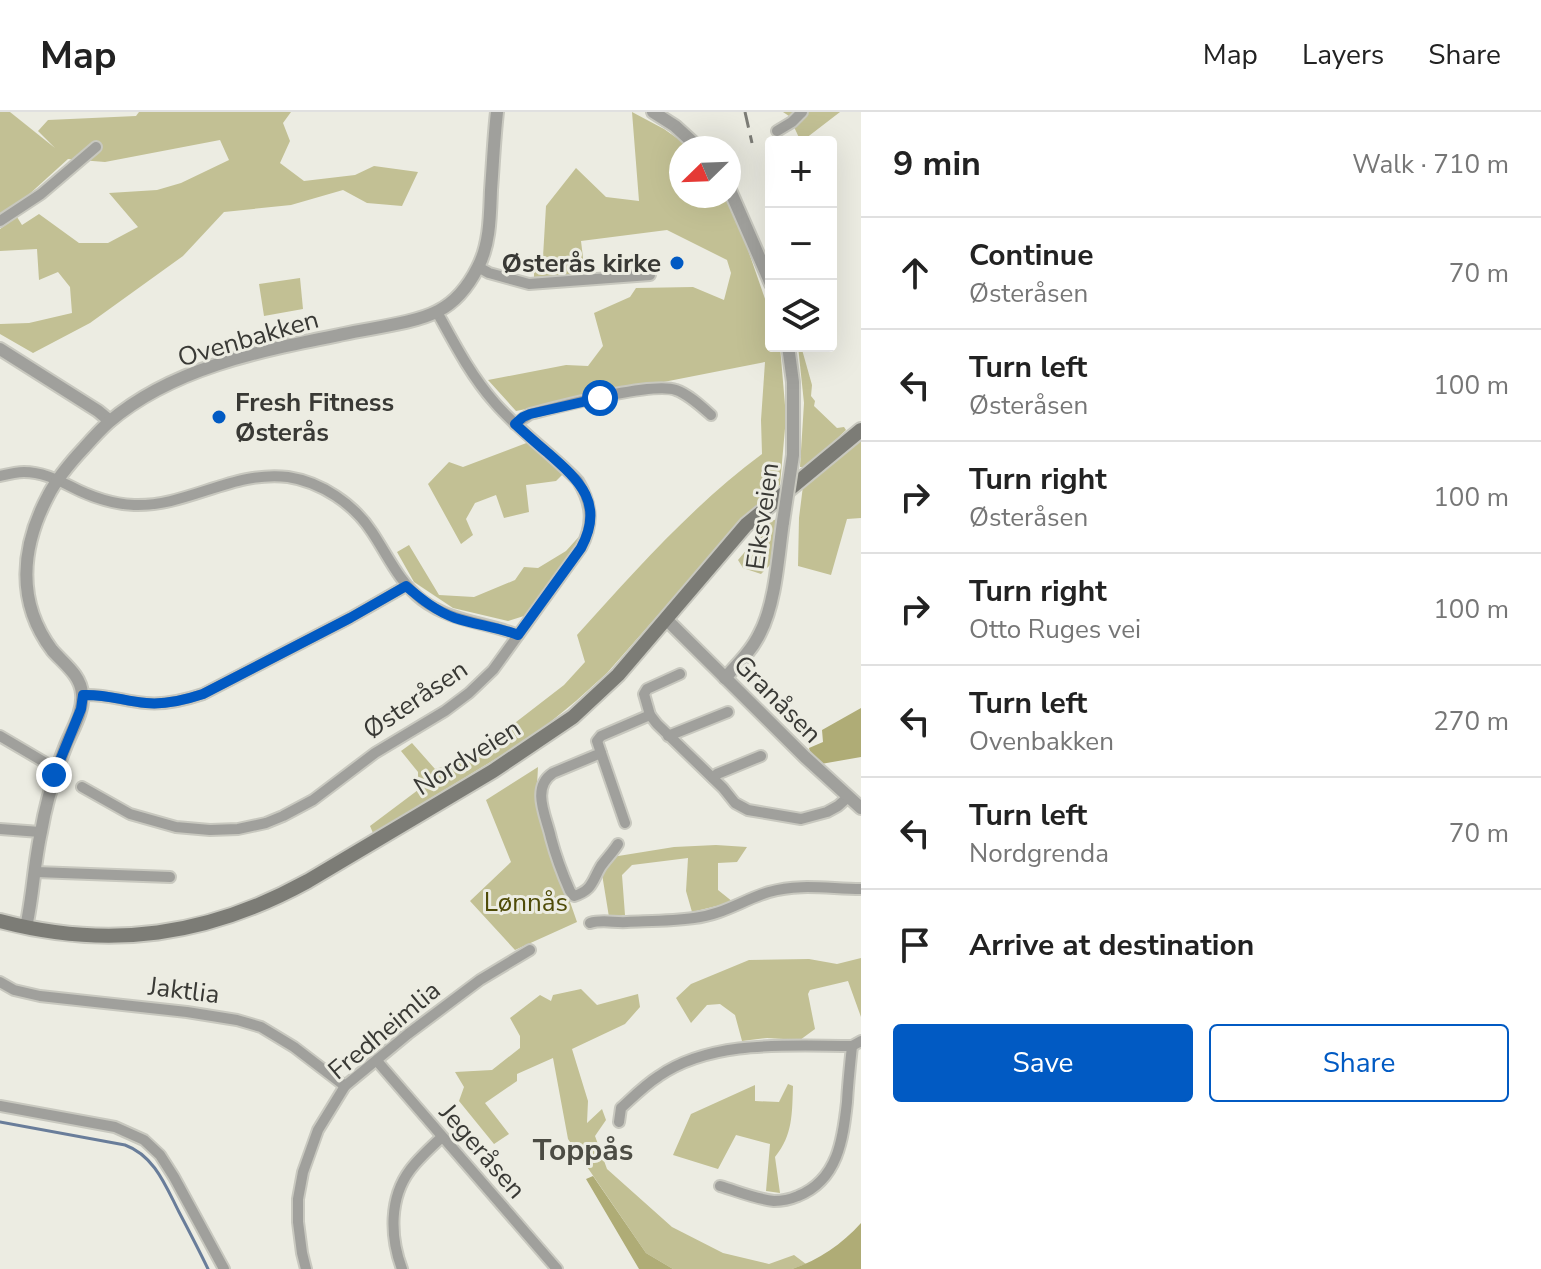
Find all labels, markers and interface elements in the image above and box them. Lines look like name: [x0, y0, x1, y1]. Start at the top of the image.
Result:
text: Map: [40, 30, 117, 81]
text: Map: [1203, 36, 1258, 74]
text: Layers: [1302, 36, 1384, 74]
text: Share: [1428, 36, 1501, 74]
north arrow: [669, 136, 741, 208]
map controls: [765, 136, 837, 352]
button: +: [765, 136, 837, 208]
text: 9 min: [893, 141, 981, 187]
text: Walk · 710 m: [1352, 147, 1509, 182]
button: −: [765, 208, 837, 280]
text: Continue: [969, 235, 1094, 276]
place label: Østerås kirke: [502, 246, 661, 281]
icon: ahead: [893, 251, 937, 295]
marker: Østerås kirke: [668, 254, 686, 272]
text: 70 m: [1449, 256, 1509, 291]
text: Østeråsen: [969, 276, 1088, 311]
button: layers: [765, 280, 837, 352]
street label: Ovenbakken: [174, 302, 323, 375]
text: Turn left: [969, 347, 1087, 388]
icon: left: [893, 363, 937, 407]
text: 100 m: [1433, 368, 1509, 403]
route start: [582, 380, 618, 416]
place label: Fresh Fitness Østerås: [235, 385, 394, 450]
text: Østeråsen: [969, 388, 1088, 423]
marker: Fresh Fitness Østerås: [210, 408, 228, 426]
text: Turn right: [969, 459, 1107, 500]
street label: Eiksveien: [738, 460, 787, 572]
icon: right: [893, 475, 937, 519]
text: 100 m: [1433, 480, 1509, 515]
text: Østeråsen: [969, 500, 1088, 535]
text: Turn right: [969, 571, 1107, 612]
icon: right: [893, 587, 937, 631]
text: 100 m: [1433, 592, 1509, 627]
text: Otto Ruges vei: [969, 612, 1141, 647]
street label: Granåsen: [726, 648, 829, 751]
street label: Østeråsen: [356, 652, 474, 747]
text: Turn left: [969, 683, 1087, 724]
icon: left: [893, 699, 937, 743]
text: 270 m: [1433, 704, 1509, 739]
street label: Nordveien: [407, 711, 527, 804]
text: Ovenbakken: [969, 724, 1114, 759]
route end: [36, 757, 72, 793]
text: Turn left: [969, 795, 1087, 836]
icon: left: [893, 811, 937, 855]
text: 70 m: [1449, 816, 1509, 851]
text: Nordgrenda: [969, 836, 1109, 871]
park label: Lønnås: [484, 885, 568, 920]
icon: arrive: [893, 923, 937, 967]
text: Arrive at destination: [969, 925, 1254, 966]
street label: Jaktlia: [145, 969, 222, 1012]
street label: Fredheimlia: [321, 973, 448, 1088]
button: Save: [893, 1024, 1193, 1102]
button: Share: [1209, 1024, 1509, 1102]
street label: Jegeråsen: [431, 1096, 534, 1206]
district label: Toppås: [533, 1130, 633, 1171]

